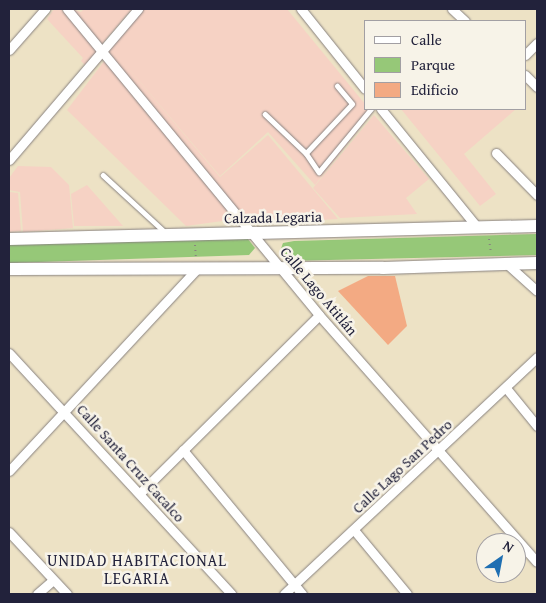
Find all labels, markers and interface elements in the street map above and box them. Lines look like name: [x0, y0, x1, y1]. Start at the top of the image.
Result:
legend: [364, 20, 526, 110]
text: Calle: [411, 29, 442, 50]
text: Parque: [411, 54, 455, 75]
text: Edificio: [411, 79, 458, 100]
street label: Calzada Legaria: [224, 207, 322, 227]
street label: Calle Lago Atitlán: [277, 243, 361, 339]
street label: Calle Santa Cruz Cacalco: [73, 400, 189, 526]
street label: Calle Lago San Pedro: [348, 415, 456, 517]
north arrow: [476, 533, 526, 583]
text: N: [499, 535, 518, 557]
district label: UNIDAD HABITACIONAL LEGARIA: [45, 550, 229, 588]

